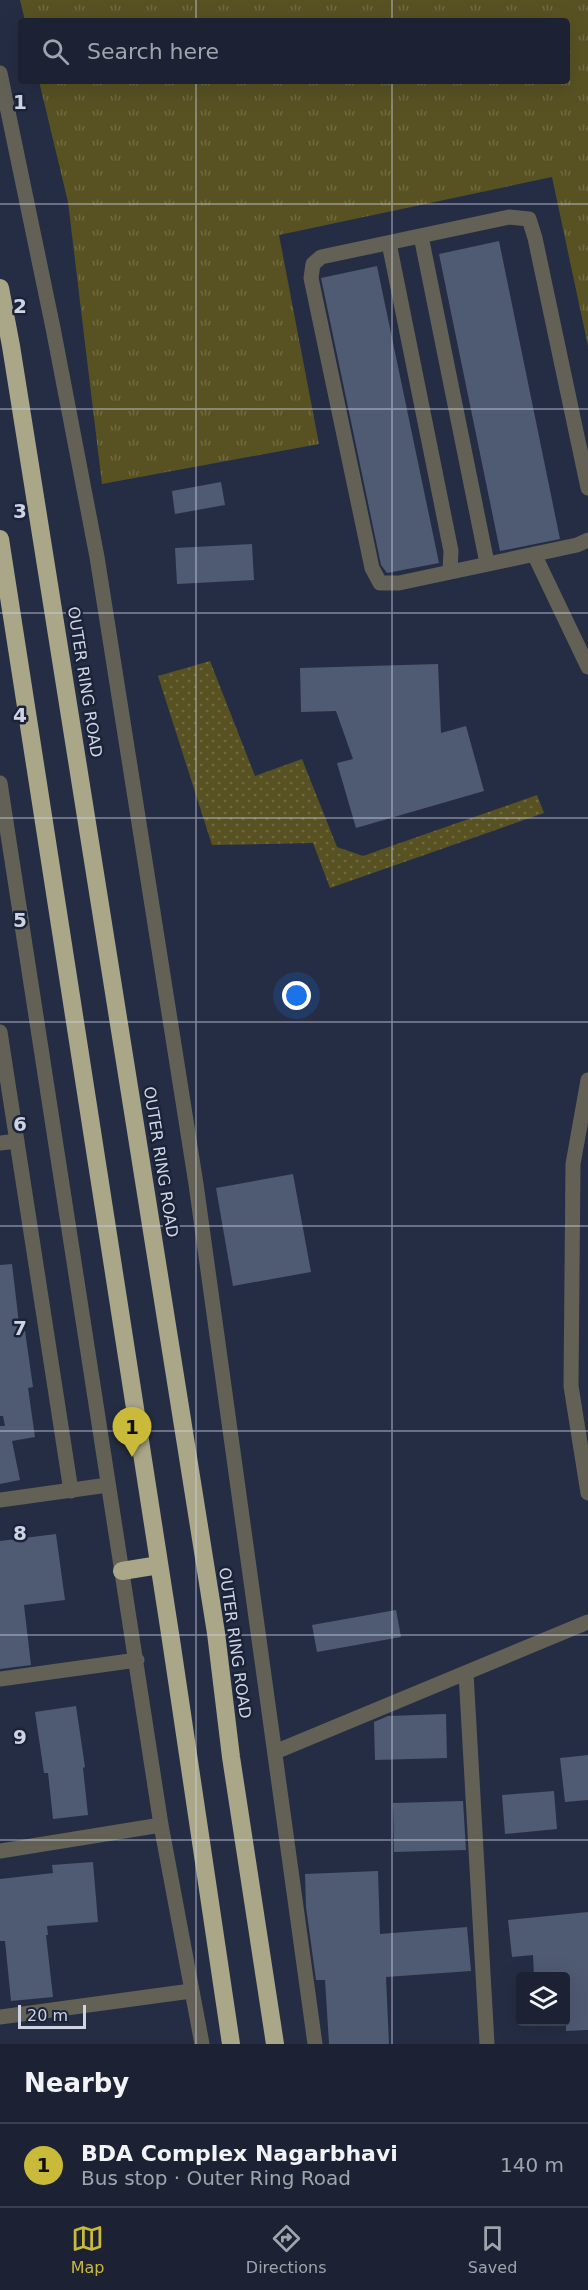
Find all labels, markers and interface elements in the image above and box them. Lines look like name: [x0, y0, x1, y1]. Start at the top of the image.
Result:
search box: [18, 18, 570, 84]
icon: search: [39, 35, 72, 68]
text: Search here: [87, 39, 219, 64]
text: 1: [13, 90, 27, 114]
text: 2: [13, 294, 27, 318]
text: 3: [13, 499, 27, 523]
street label: OUTER RING ROAD: [64, 605, 106, 759]
text: 4: [13, 703, 27, 727]
text: 5: [13, 908, 27, 932]
your location: [282, 981, 311, 1010]
street label: OUTER RING ROAD: [140, 1085, 182, 1239]
text: 6: [13, 1112, 27, 1136]
text: 7: [13, 1316, 27, 1340]
pin: 1: [112, 1408, 152, 1457]
text: 8: [13, 1521, 27, 1545]
street label: OUTER RING ROAD: [215, 1566, 255, 1720]
text: 9: [13, 1725, 27, 1749]
map controls: [516, 1972, 570, 2026]
button: layers: [516, 1972, 570, 2026]
scale bar: [18, 2002, 86, 2030]
text: 20 m: [27, 2006, 68, 2025]
text: Nearby: [24, 2068, 129, 2098]
text: BDA Complex Nagarbhavi: [81, 2141, 398, 2166]
text: 1: [37, 2153, 50, 2177]
text: 140 m: [500, 2153, 564, 2177]
text: Bus stop · Outer Ring Road: [81, 2166, 351, 2190]
tab: Map: [71, 2222, 104, 2277]
tab: Directions: [246, 2222, 326, 2277]
tab: Saved: [468, 2222, 517, 2277]

